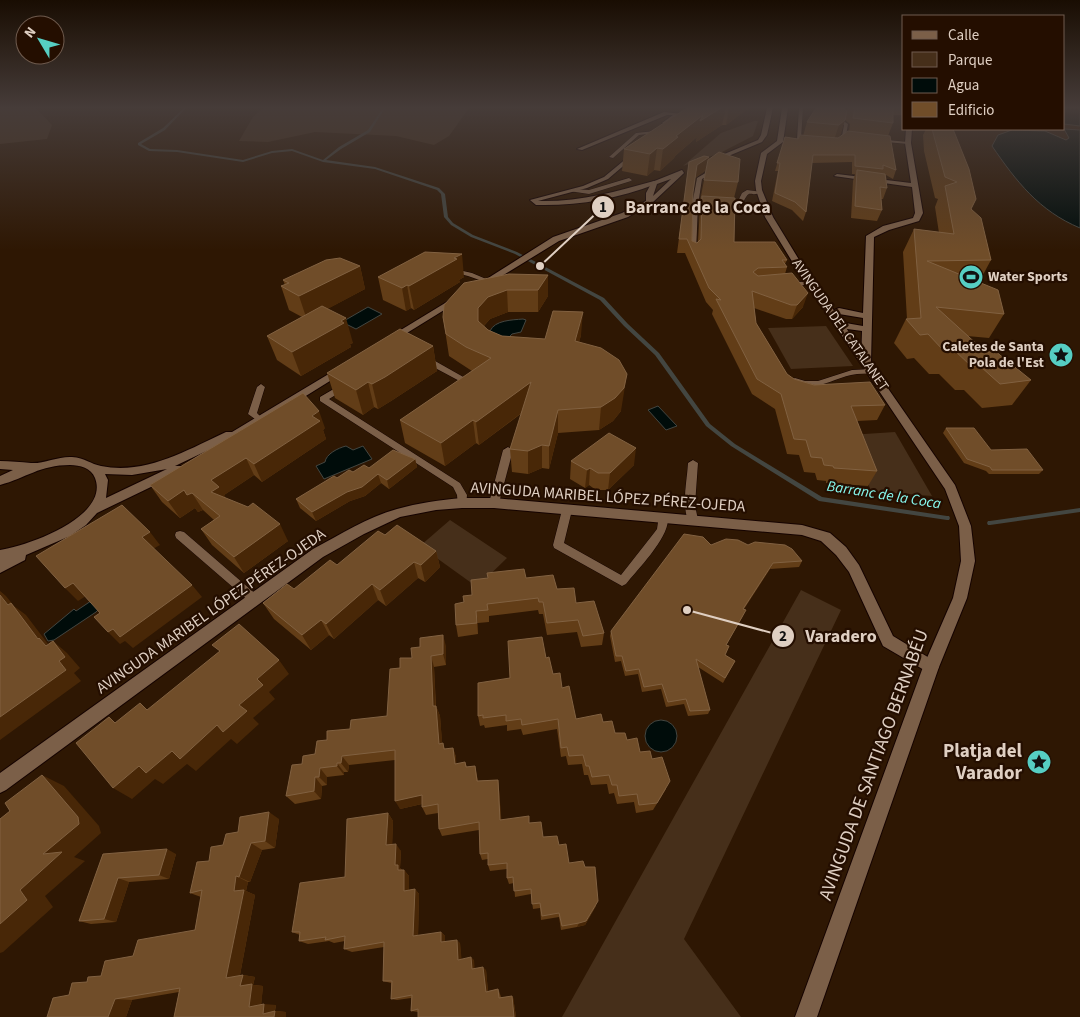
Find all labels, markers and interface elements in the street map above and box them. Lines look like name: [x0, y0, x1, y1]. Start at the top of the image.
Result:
north arrow: [15, 15, 65, 65]
legend: [902, 15, 1065, 130]
text: N: [20, 23, 41, 42]
text: Calle: [948, 25, 979, 46]
text: Parque: [948, 50, 992, 71]
text: Agua: [948, 75, 979, 96]
text: Edificio: [948, 100, 995, 121]
callout: Barranc de la Coca: [590, 191, 781, 224]
text: Barranc de la Coca: [625, 195, 771, 220]
text: 1: [599, 197, 607, 218]
street label: AVINGUDA DEL CATALANET: [787, 255, 894, 396]
sports icon: Water Sports: [958, 264, 984, 290]
place label: Water Sports: [988, 267, 1068, 287]
place label: Caletes de Santa Pola de l'Est: [942, 337, 1045, 373]
place icon: Caletes de Santa Pola de l'Est: [1048, 342, 1074, 368]
street label: AVINGUDA MARIBEL LÓPEZ PÉREZ-OJEDA: [470, 476, 746, 518]
water label: Barranc de la Coca: [825, 476, 943, 514]
street label: AVINGUDA MARIBEL LÓPEZ PÉREZ-OJEDA: [92, 523, 330, 699]
callout: Varadero: [770, 619, 887, 652]
text: Varadero: [804, 624, 877, 649]
text: 2: [779, 626, 787, 647]
street label: AVINGUDA DE SANTIAGO BERNABÉU: [812, 626, 936, 904]
place label: Platja del Varador: [943, 738, 1023, 787]
place icon: Platja del Varador: [1026, 749, 1052, 775]

